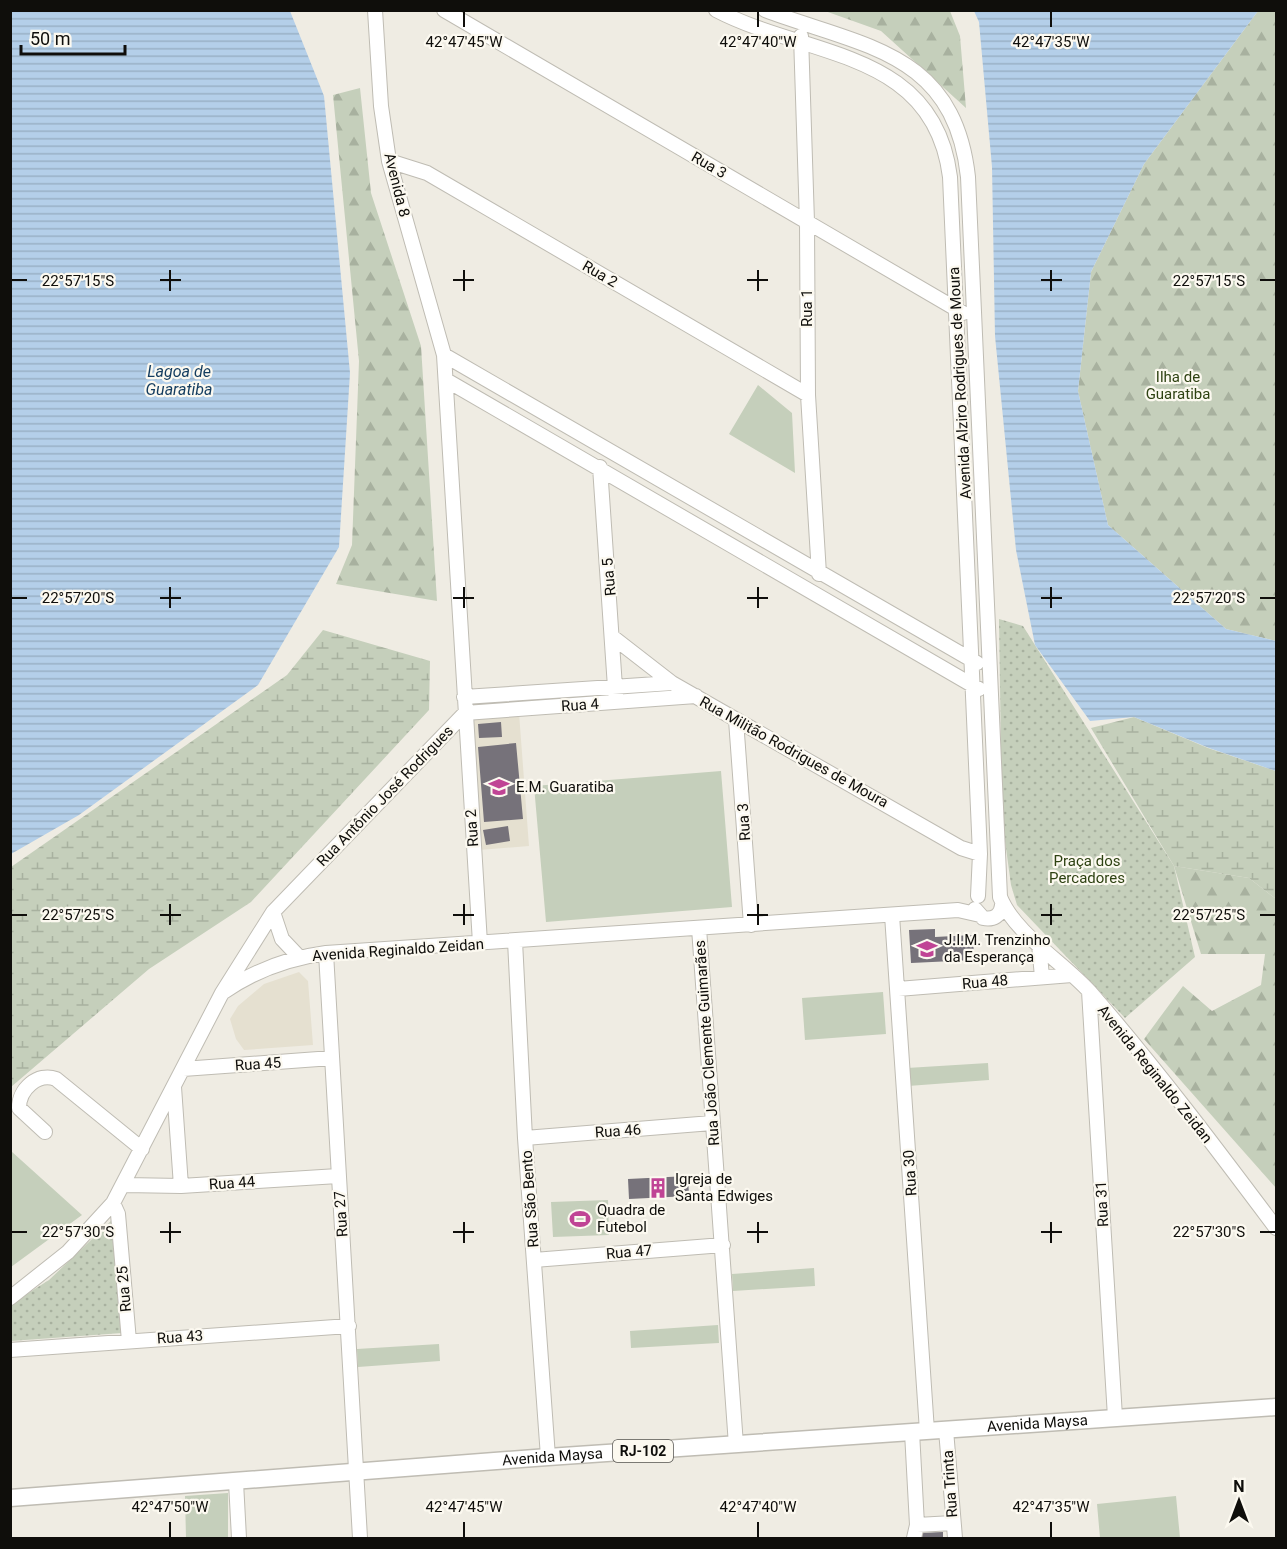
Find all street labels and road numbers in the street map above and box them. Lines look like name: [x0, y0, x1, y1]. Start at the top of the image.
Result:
street label: Rua 3: [688, 148, 730, 182]
street label: Avenida 8: [380, 151, 414, 219]
street label: Rua 2: [579, 257, 621, 291]
street label: Avenida Alziro Rodrigues de Moura: [945, 266, 975, 500]
street label: Rua 1: [798, 289, 816, 327]
street label: Rua 5: [598, 557, 620, 597]
street label: Rua Militão Rodrigues de Moura: [697, 693, 891, 811]
street label: Rua 4: [561, 695, 600, 715]
street label: Rua Antônio José Rodrigues: [313, 722, 457, 870]
street label: Rua 3: [734, 803, 754, 841]
street label: Rua 2: [462, 809, 482, 847]
street label: Avenida Reginaldo Zeidan: [311, 935, 485, 965]
street label: Rua João Clemente Guimarães: [691, 940, 723, 1146]
street label: Rua 48: [961, 971, 1009, 993]
street label: Avenida Reginaldo Zeidan: [1094, 1001, 1216, 1147]
street label: Rua 45: [234, 1053, 282, 1075]
street label: Rua 46: [594, 1120, 642, 1142]
street label: Rua 30: [899, 1149, 921, 1197]
street label: Rua São Bento: [518, 1150, 542, 1248]
street label: Rua 44: [208, 1172, 256, 1194]
street label: Rua 31: [1092, 1180, 1112, 1228]
street label: Rua 27: [330, 1190, 352, 1238]
street label: Rua 47: [605, 1241, 653, 1263]
street label: Rua 25: [113, 1265, 135, 1313]
street label: Rua 43: [156, 1326, 204, 1348]
street label: Avenida Maysa: [986, 1411, 1088, 1436]
road number: RJ-102: [613, 1440, 673, 1462]
street label: Avenida Maysa: [501, 1444, 603, 1469]
street label: Rua Trinta: [939, 1450, 961, 1518]

